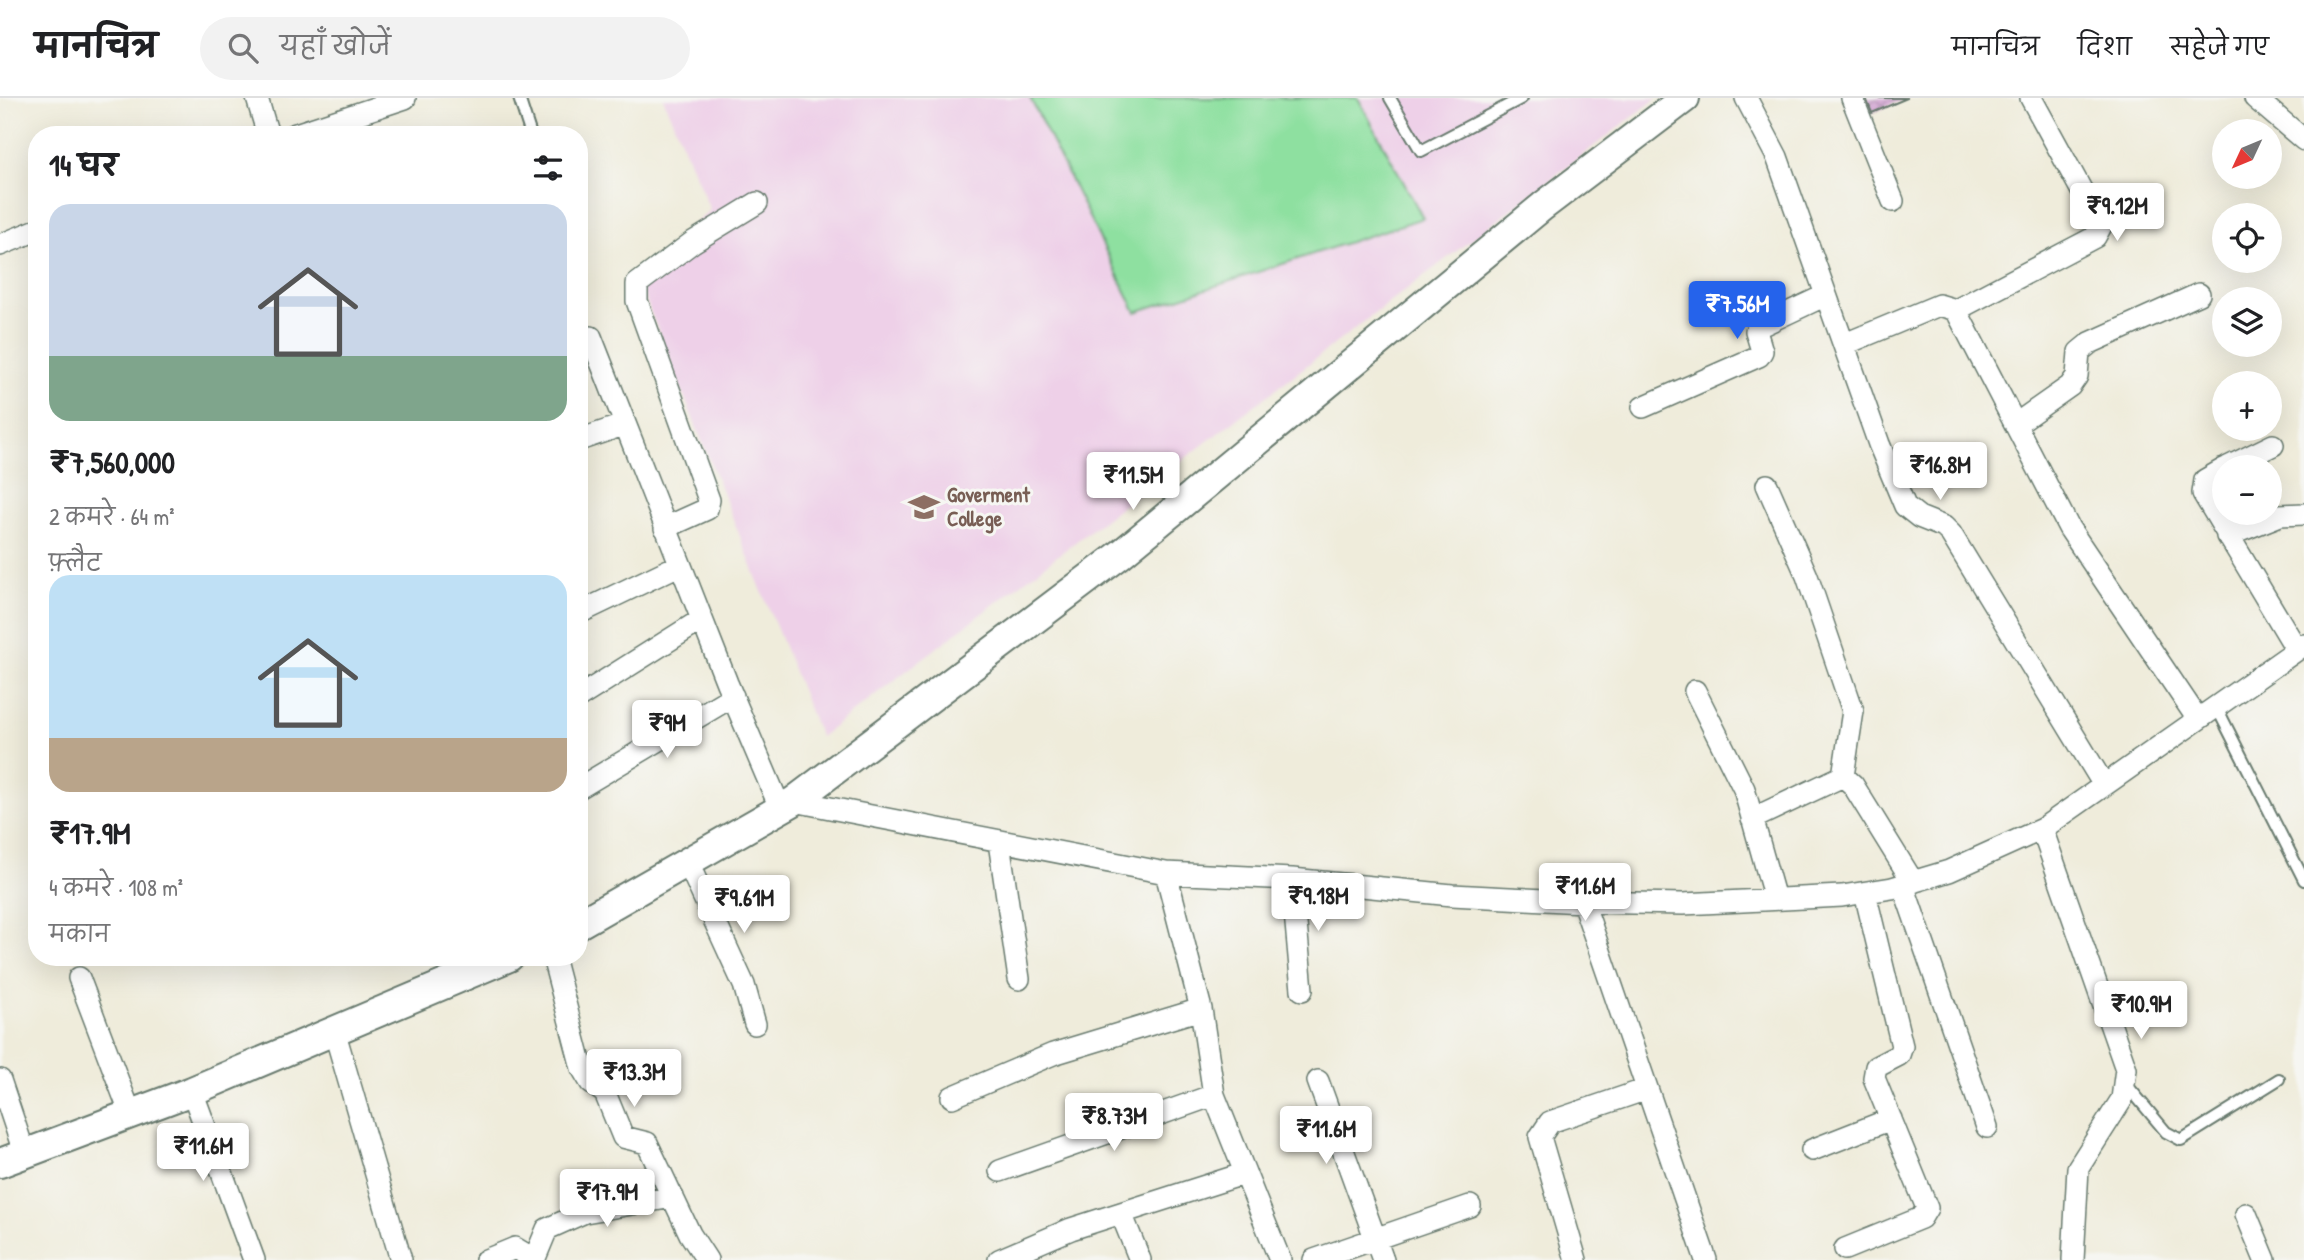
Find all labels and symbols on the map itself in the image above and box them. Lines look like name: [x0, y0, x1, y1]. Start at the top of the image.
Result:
north arrow: [2212, 119, 2282, 189]
pin: ₹9.12M: [2060, 184, 2174, 243]
pin: ₹7.56M: [1680, 282, 1794, 341]
pin: ₹16.8M: [1883, 442, 1997, 502]
pin: ₹11.5M: [1076, 452, 1190, 512]
place label: Goverment College: [947, 480, 1031, 534]
school or university icon: Goverment College: [907, 490, 941, 524]
pin: ₹9M: [633, 700, 701, 760]
pin: ₹11.6M: [1528, 864, 1642, 923]
pin: ₹9.18M: [1261, 874, 1375, 933]
pin: ₹9.61M: [687, 876, 801, 935]
pin: ₹10.9M: [2084, 982, 2198, 1041]
pin: ₹13.3M: [577, 1049, 691, 1109]
pin: ₹8.73M: [1057, 1094, 1171, 1153]
pin: ₹11.6M: [1269, 1107, 1383, 1166]
pin: ₹11.6M: [146, 1124, 260, 1183]
pin: ₹17.9M: [550, 1170, 664, 1229]

